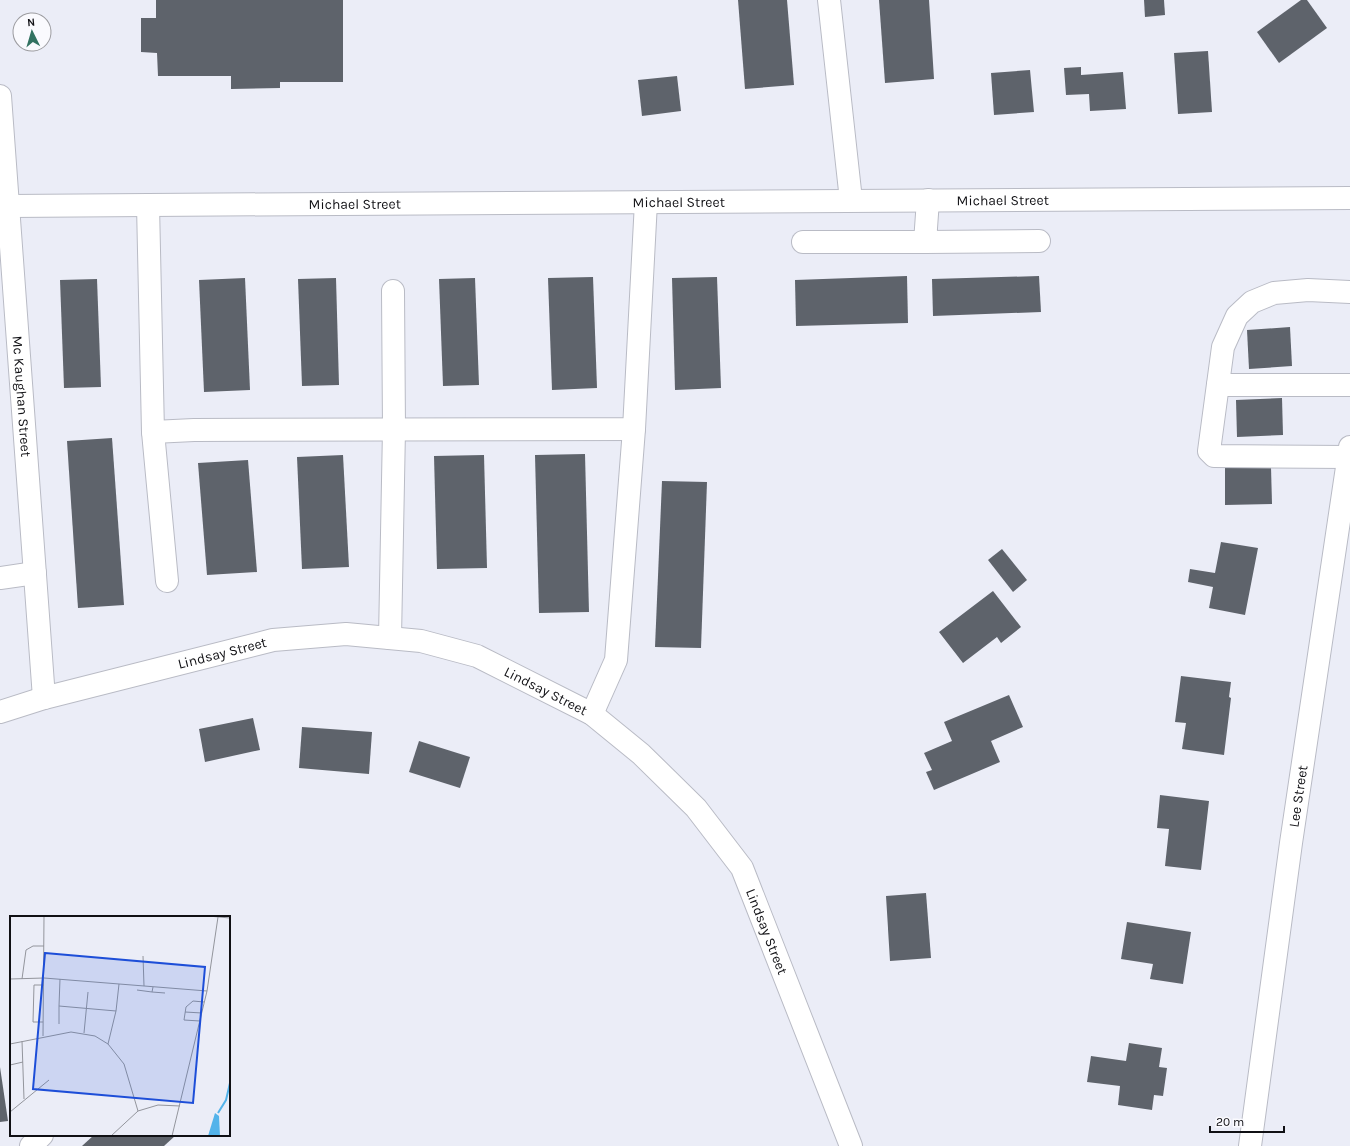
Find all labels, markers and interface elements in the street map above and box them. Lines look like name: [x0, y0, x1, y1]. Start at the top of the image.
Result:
north arrow: [12, 12, 52, 52]
text: N: [27, 16, 36, 29]
street label: Michael Street: [957, 192, 1049, 209]
street label: Michael Street: [633, 194, 725, 211]
street label: Michael Street: [309, 196, 401, 213]
street label: Mc Kaughan Street: [9, 335, 34, 457]
street label: Lindsay Street: [176, 634, 268, 673]
street label: Lindsay Street: [501, 663, 590, 719]
street label: Lee Street: [1285, 764, 1311, 829]
street label: Lindsay Street: [742, 886, 791, 977]
inset map: [10, 916, 230, 1136]
scale bar: [1210, 1108, 1284, 1134]
text: 20 m: [1216, 1115, 1244, 1129]

